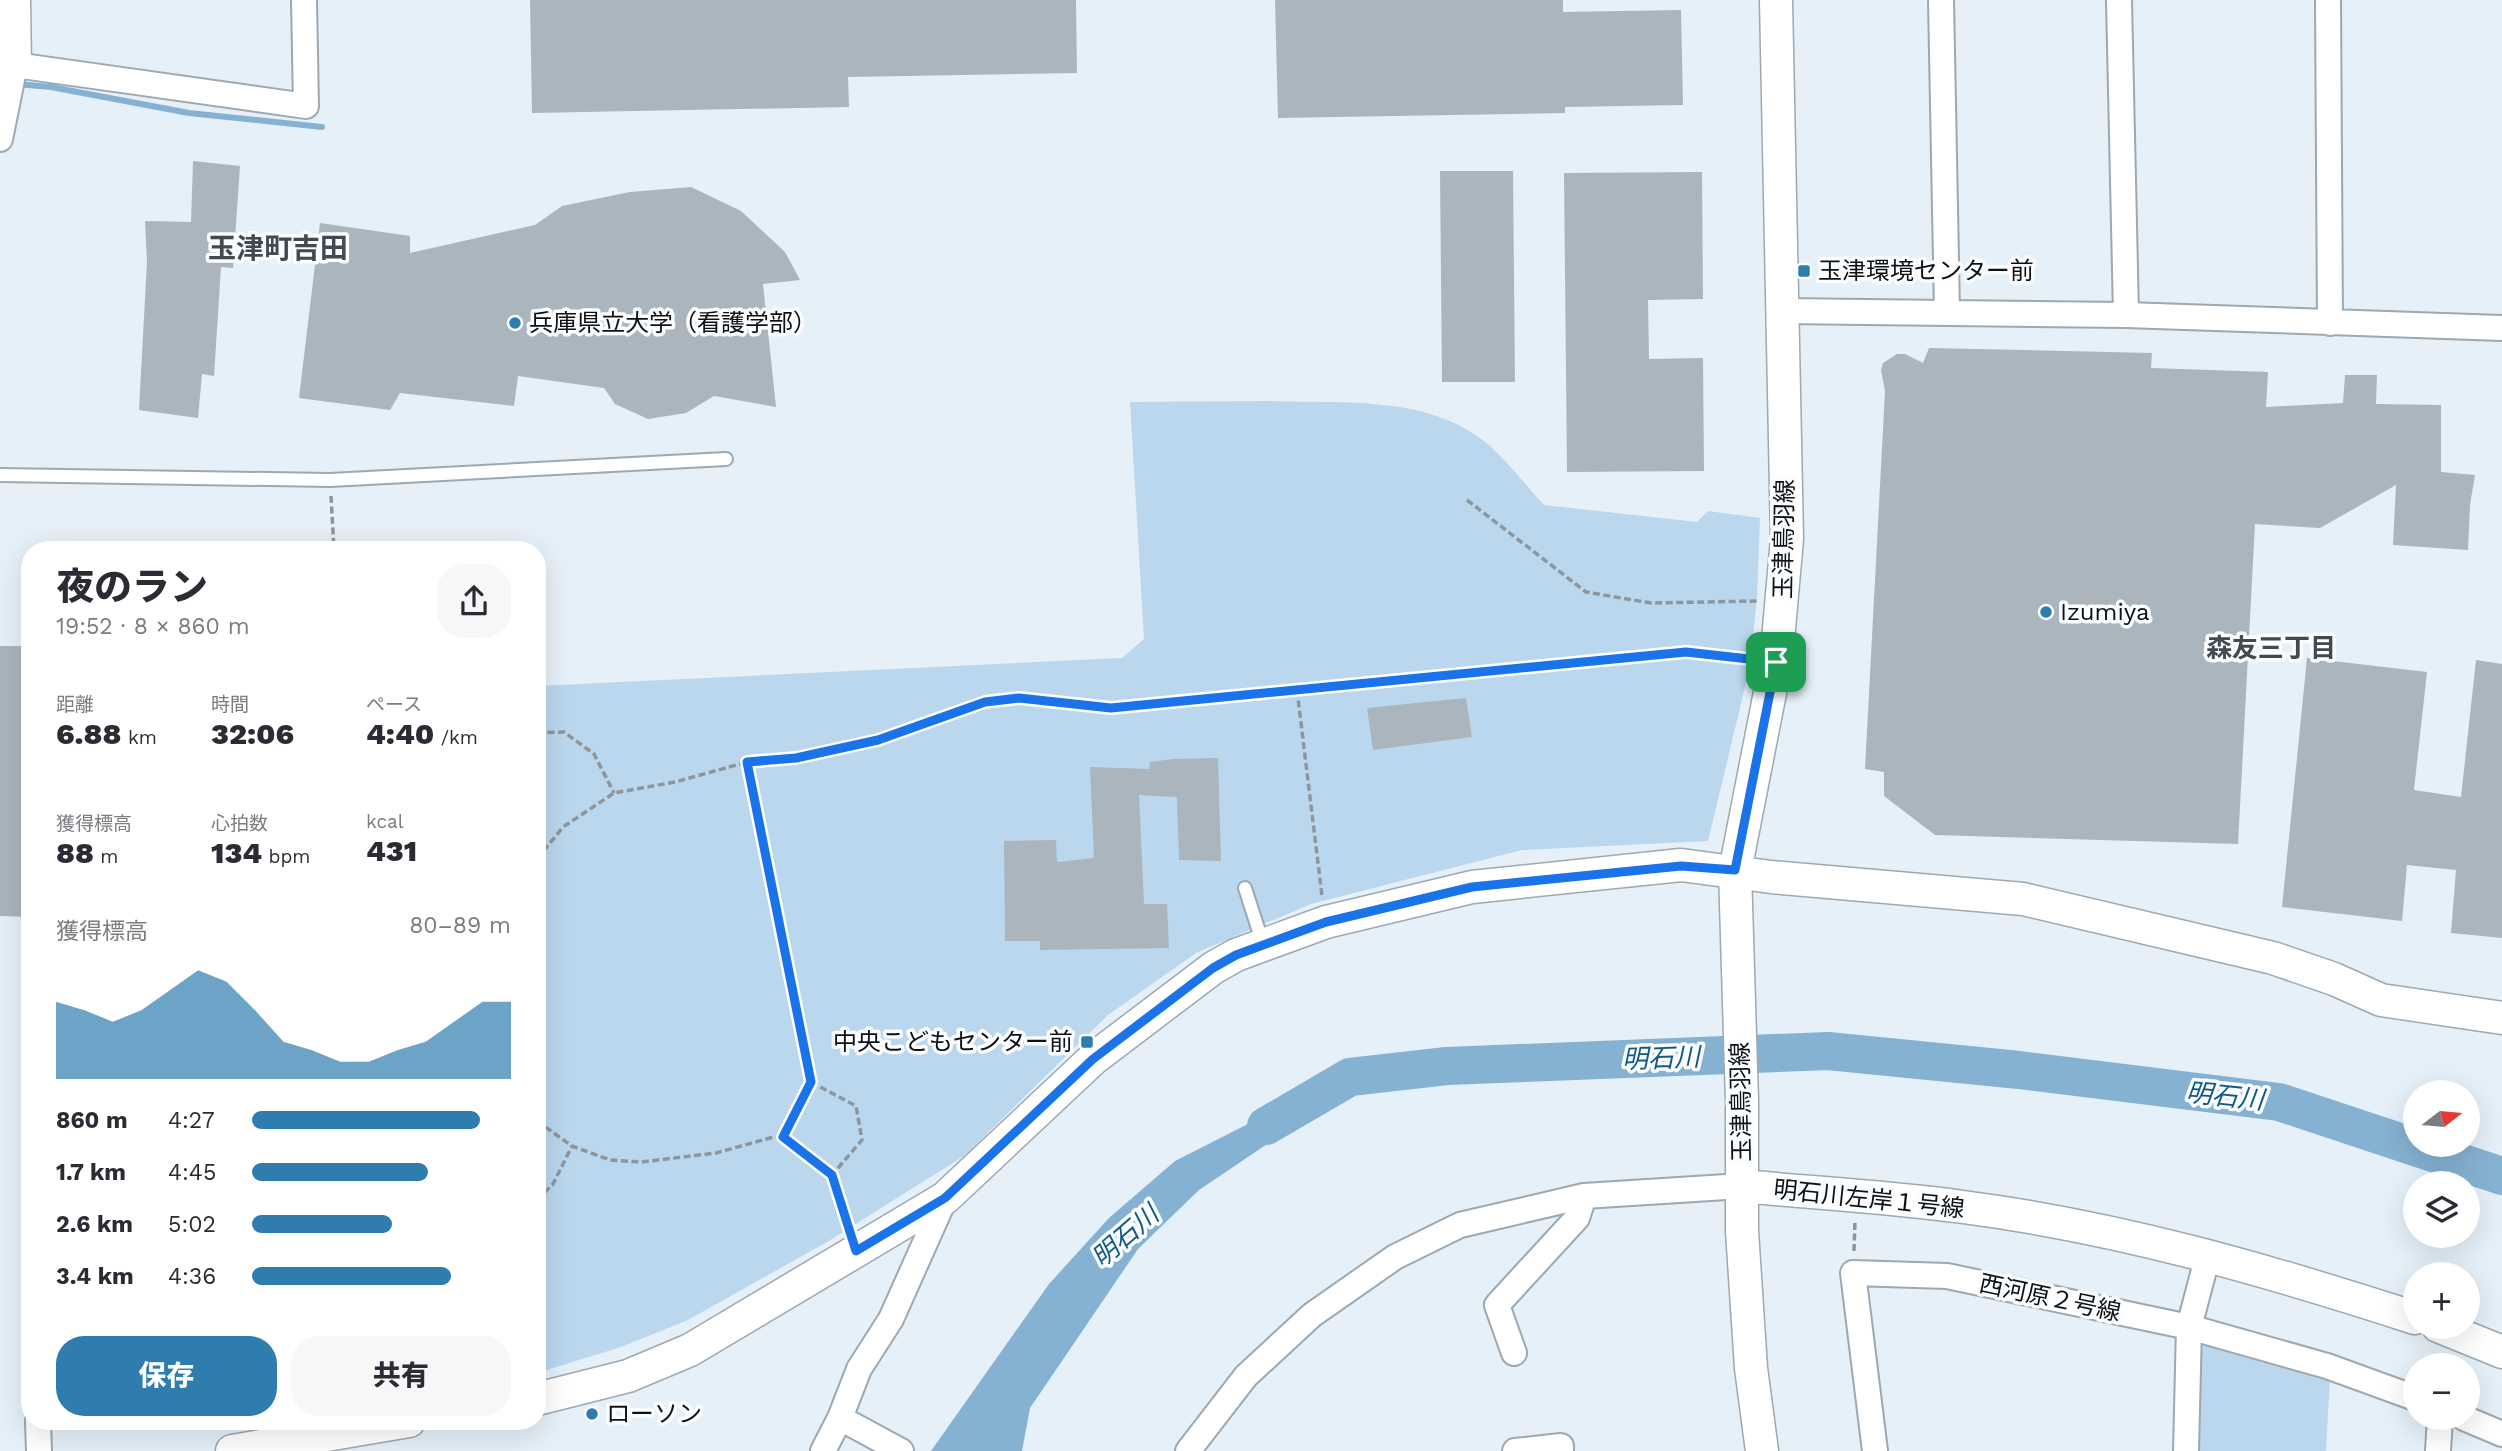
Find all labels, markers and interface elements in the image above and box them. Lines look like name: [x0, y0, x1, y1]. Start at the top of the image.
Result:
district label: 玉津町吉田: [208, 232, 348, 265]
place label: 玉津環境センター前: [1818, 257, 2034, 285]
marker: 玉津環境センター前: [1796, 263, 1812, 279]
place label: 兵庫県立大学（看護学部）: [529, 309, 817, 337]
marker: 兵庫県立大学（看護学部）: [507, 315, 523, 331]
street label: 玉津鳥羽線: [1769, 479, 1799, 599]
button: share: [437, 564, 511, 638]
text: 夜のラン: [56, 565, 208, 609]
place label: Izumiya: [2060, 598, 2149, 626]
marker: Izumiya: [2038, 604, 2054, 620]
text: 19:52 · 8 × 860 m: [56, 613, 250, 640]
pin: [1746, 632, 1806, 692]
district label: 森友三丁目: [2206, 633, 2336, 663]
icon: arrive: [1757, 643, 1795, 681]
text: 距離: [56, 693, 94, 716]
text: 時間: [211, 693, 249, 716]
text: ペース: [366, 693, 422, 716]
text: 6.88: [56, 716, 121, 751]
text: 32:06: [211, 716, 294, 751]
text: 4:40: [366, 716, 434, 751]
text: km: [121, 726, 157, 749]
text: /km: [434, 726, 478, 749]
text: kcal: [366, 810, 404, 833]
text: 獲得標高: [56, 812, 132, 835]
text: 心拍数: [211, 812, 268, 835]
text: 431: [366, 833, 417, 868]
text: 88: [56, 835, 94, 870]
text: 134: [211, 835, 262, 870]
text: m: [94, 845, 118, 868]
text: bpm: [262, 845, 310, 868]
text: 80–89 m: [409, 912, 511, 939]
text: 獲得標高: [56, 918, 148, 945]
place label: 中央こどもセンター前: [833, 1028, 1073, 1056]
marker: 中央こどもセンター前: [1079, 1034, 1095, 1050]
water label: 明石川: [1621, 1042, 1703, 1074]
street label: 玉津鳥羽線: [1726, 1042, 1756, 1162]
water label: 明石川: [2185, 1077, 2268, 1115]
north arrow: [2403, 1080, 2480, 1157]
map controls: [2403, 1080, 2480, 1430]
text: 860 m: [56, 1107, 128, 1134]
text: 4:27: [168, 1107, 215, 1134]
text: 1.7 km: [56, 1159, 126, 1186]
text: 4:45: [168, 1159, 216, 1186]
button: layers: [2403, 1171, 2480, 1248]
street label: 明石川左岸１号線: [1772, 1175, 1966, 1223]
water label: 明石川: [1086, 1197, 1167, 1273]
text: 2.6 km: [56, 1211, 133, 1238]
text: 5:02: [168, 1211, 216, 1238]
button: +: [2403, 1262, 2480, 1339]
text: 3.4 km: [56, 1263, 134, 1290]
text: 4:36: [168, 1263, 216, 1290]
street label: 西河原２号線: [1977, 1269, 2123, 1327]
button: 保存: [56, 1336, 277, 1416]
button: 共有: [291, 1336, 511, 1416]
button: −: [2403, 1353, 2480, 1430]
place label: ローソン: [606, 1400, 702, 1428]
marker: ローソン: [584, 1406, 600, 1422]

